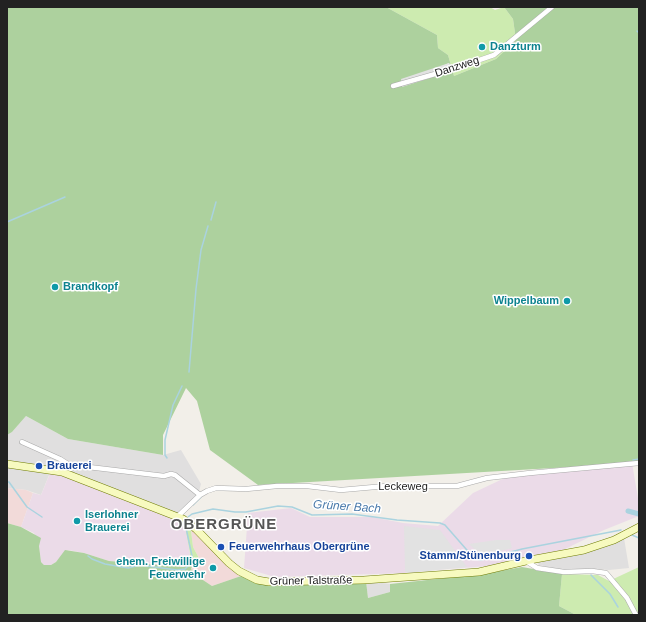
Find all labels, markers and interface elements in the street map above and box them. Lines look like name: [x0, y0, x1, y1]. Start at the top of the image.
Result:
place label: Danzturm: [490, 40, 541, 54]
marker: Danzturm: [477, 42, 487, 52]
street label: Danzweg: [433, 54, 481, 80]
place label: Brandkopf: [63, 280, 118, 294]
marker: Brandkopf: [50, 282, 60, 292]
place label: Wippelbaum: [494, 294, 559, 308]
marker: Wippelbaum: [562, 296, 572, 306]
place label: Brauerei: [47, 459, 92, 473]
marker: Brauerei: [34, 461, 44, 471]
street label: Leckeweg: [378, 480, 428, 494]
water label: Grüner Bach: [313, 497, 381, 517]
place label: Iserlohner Brauerei: [85, 508, 138, 534]
marker: Iserlohner Brauerei: [72, 516, 82, 526]
district label: OBERGRÜNE: [171, 516, 277, 534]
place label: Feuerwehrhaus Obergrüne: [229, 540, 370, 554]
marker: Feuerwehrhaus Obergrüne: [216, 542, 226, 552]
place label: Stamm/Stünenburg: [420, 549, 521, 563]
marker: Stamm/Stünenburg: [524, 551, 534, 561]
place label: ehem. Freiwillige Feuerwehr: [116, 555, 205, 581]
marker: ehem. Freiwillige Feuerwehr: [208, 563, 218, 573]
street label: Grüner Talstraße: [270, 574, 352, 588]

